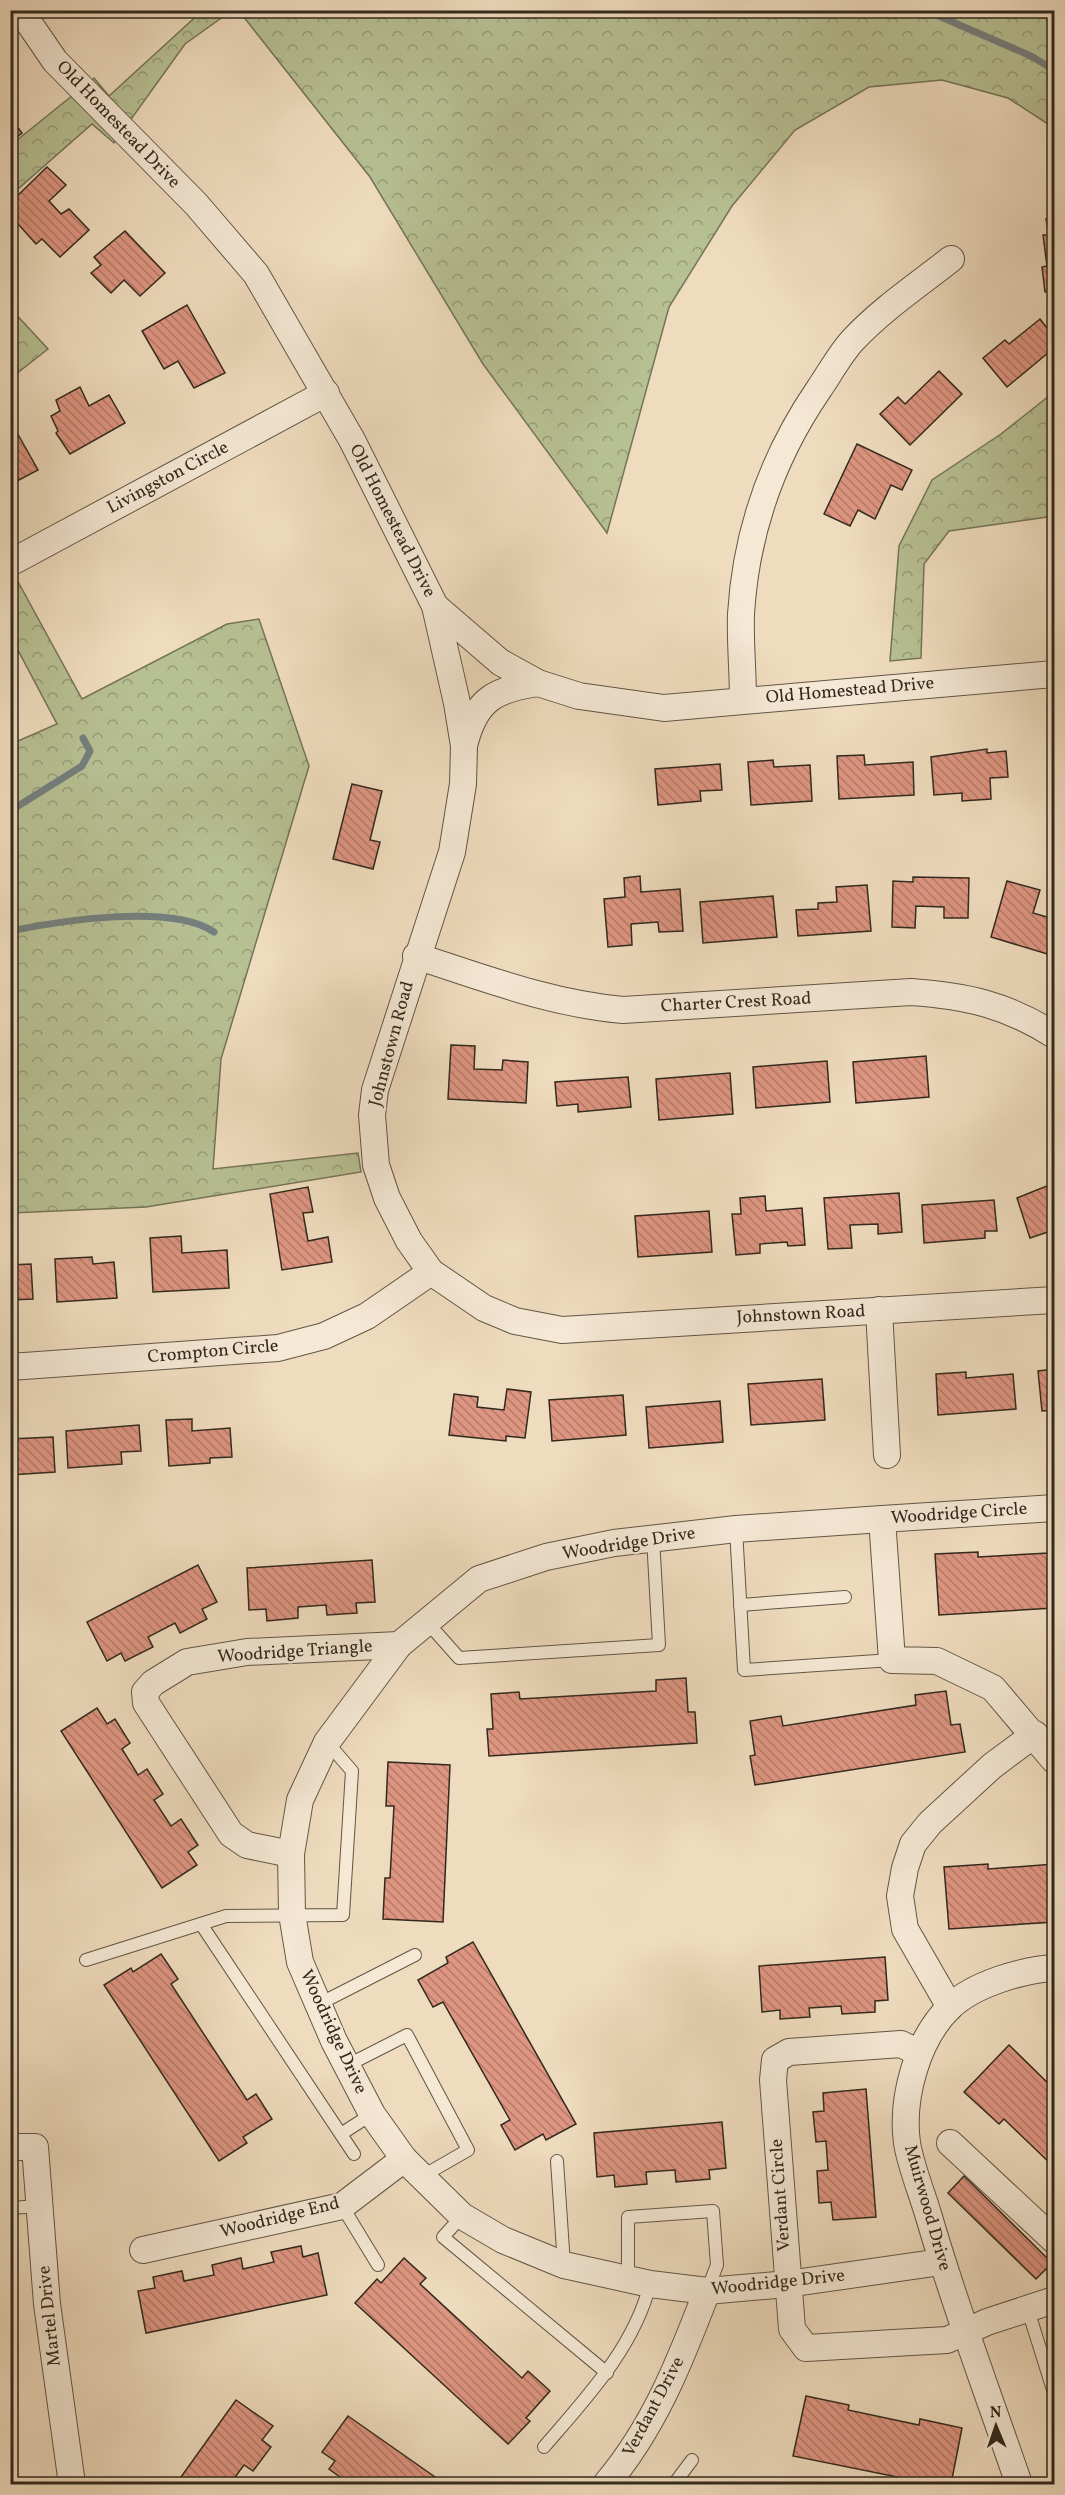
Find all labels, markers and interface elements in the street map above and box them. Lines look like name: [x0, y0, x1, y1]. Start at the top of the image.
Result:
street label: Old Homestead Drive: [50, 56, 186, 194]
street label: Livingston Circle: [103, 435, 233, 521]
street label: Old Homestead Drive: [343, 440, 441, 602]
street label: Old Homestead Drive: [765, 671, 935, 711]
street label: Johnstown Road: [363, 978, 421, 1110]
street label: Charter Crest Road: [660, 987, 812, 1019]
street label: Johnstown Road: [736, 1299, 866, 1331]
street label: Crompton Circle: [146, 1334, 280, 1370]
street label: Woodridge Circle: [890, 1497, 1028, 1531]
street label: Woodridge Drive: [561, 1521, 697, 1567]
street label: Woodridge Triangle: [217, 1634, 373, 1670]
street label: Woodridge Drive: [293, 1966, 373, 2098]
street label: Verdant Circle: [765, 2138, 797, 2252]
street label: Muirwood Drive: [897, 2142, 957, 2274]
street label: Woodridge End: [218, 2191, 342, 2245]
street label: Woodridge Drive: [710, 2264, 846, 2302]
street label: Martel Drive: [32, 2265, 68, 2367]
street label: Verdant Drive: [617, 2352, 691, 2462]
north arrow: [966, 2396, 1026, 2456]
text: N: [989, 2402, 1002, 2424]

